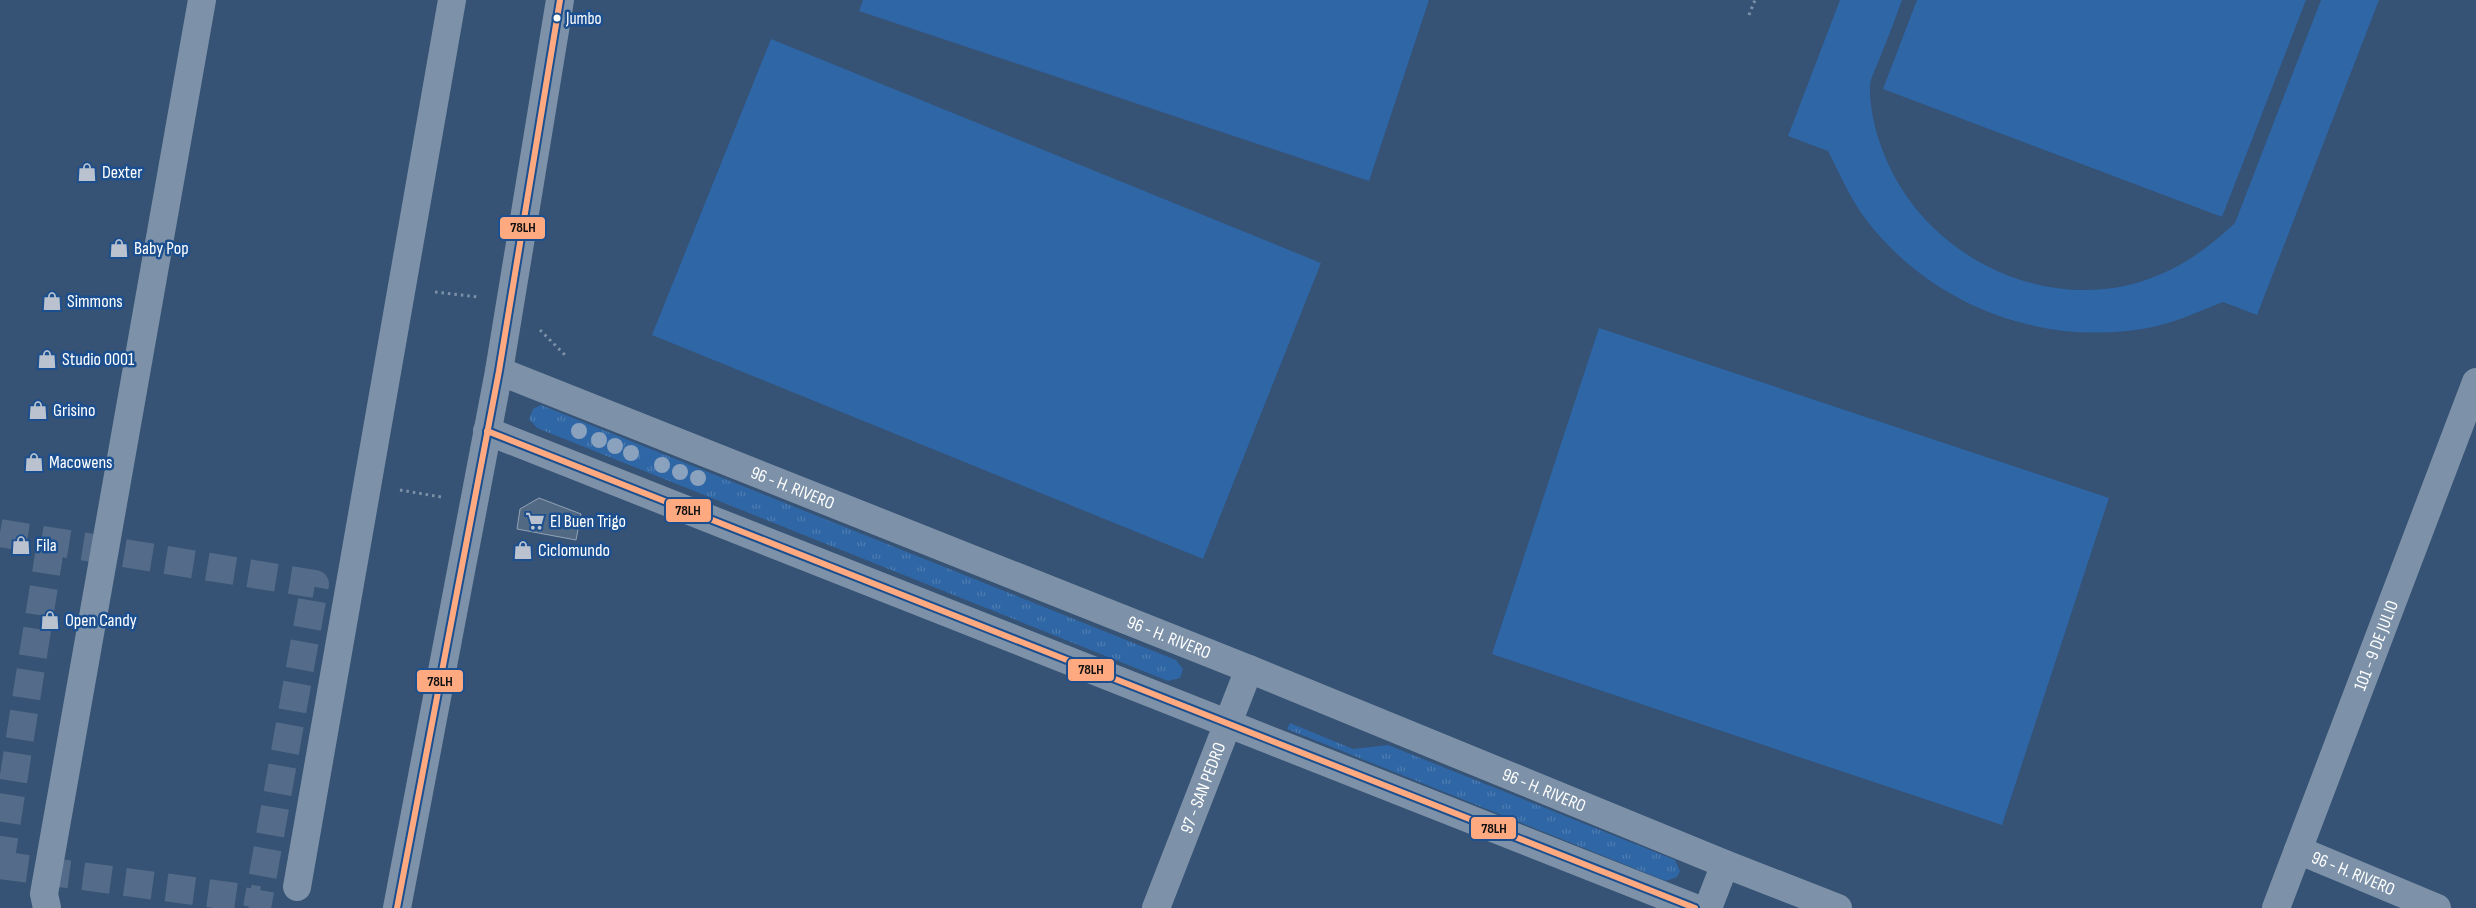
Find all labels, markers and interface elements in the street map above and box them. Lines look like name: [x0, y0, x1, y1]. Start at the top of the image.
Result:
place label: Jumbo: [565, 9, 602, 29]
marker: Jumbo: [552, 13, 562, 23]
shop icon: Dexter: [76, 161, 98, 183]
place label: Dexter: [102, 162, 142, 183]
line badge: 78LH: [499, 216, 546, 240]
text: 78LH: [510, 219, 536, 236]
shop icon: Baby Pop: [108, 237, 130, 259]
place label: Baby Pop: [134, 238, 189, 259]
shop icon: Simmons: [41, 290, 63, 312]
place label: Simmons: [67, 291, 123, 312]
shop icon: Studio 0001: [36, 348, 58, 370]
place label: Studio 0001: [62, 349, 135, 370]
shop icon: Grisino: [27, 399, 49, 421]
place label: Grisino: [53, 400, 96, 421]
shop icon: Macowens: [23, 451, 45, 473]
place label: Macowens: [49, 452, 113, 473]
street label: 96 - H. RIVERO: [748, 462, 837, 514]
line badge: 78LH: [665, 498, 712, 523]
text: 78LH: [675, 502, 701, 519]
supermarket icon: El Buen Trigo: [524, 510, 546, 532]
place label: El Buen Trigo: [550, 511, 626, 532]
shop icon: Fila: [10, 534, 32, 556]
place label: Fila: [36, 535, 57, 556]
shop icon: Ciclomundo: [512, 539, 534, 561]
place label: Ciclomundo: [538, 540, 610, 561]
street label: 101 - 9 DE JULIO: [2350, 597, 2403, 694]
shop icon: Open Candy: [39, 609, 61, 631]
place label: Open Candy: [65, 610, 137, 631]
street label: 96 - H. RIVERO: [1124, 612, 1214, 664]
line badge: 78LH: [1067, 658, 1115, 682]
text: 78LH: [1078, 661, 1104, 678]
line badge: 78LH: [416, 669, 464, 693]
text: 78LH: [427, 673, 453, 690]
street label: 97 - SAN PEDRO: [1176, 739, 1230, 837]
street label: 96 - H. RIVERO: [1499, 764, 1589, 817]
line badge: 78LH: [1470, 816, 1517, 840]
text: 78LH: [1481, 820, 1507, 837]
street label: 96 - H. RIVERO: [2308, 847, 2398, 900]

